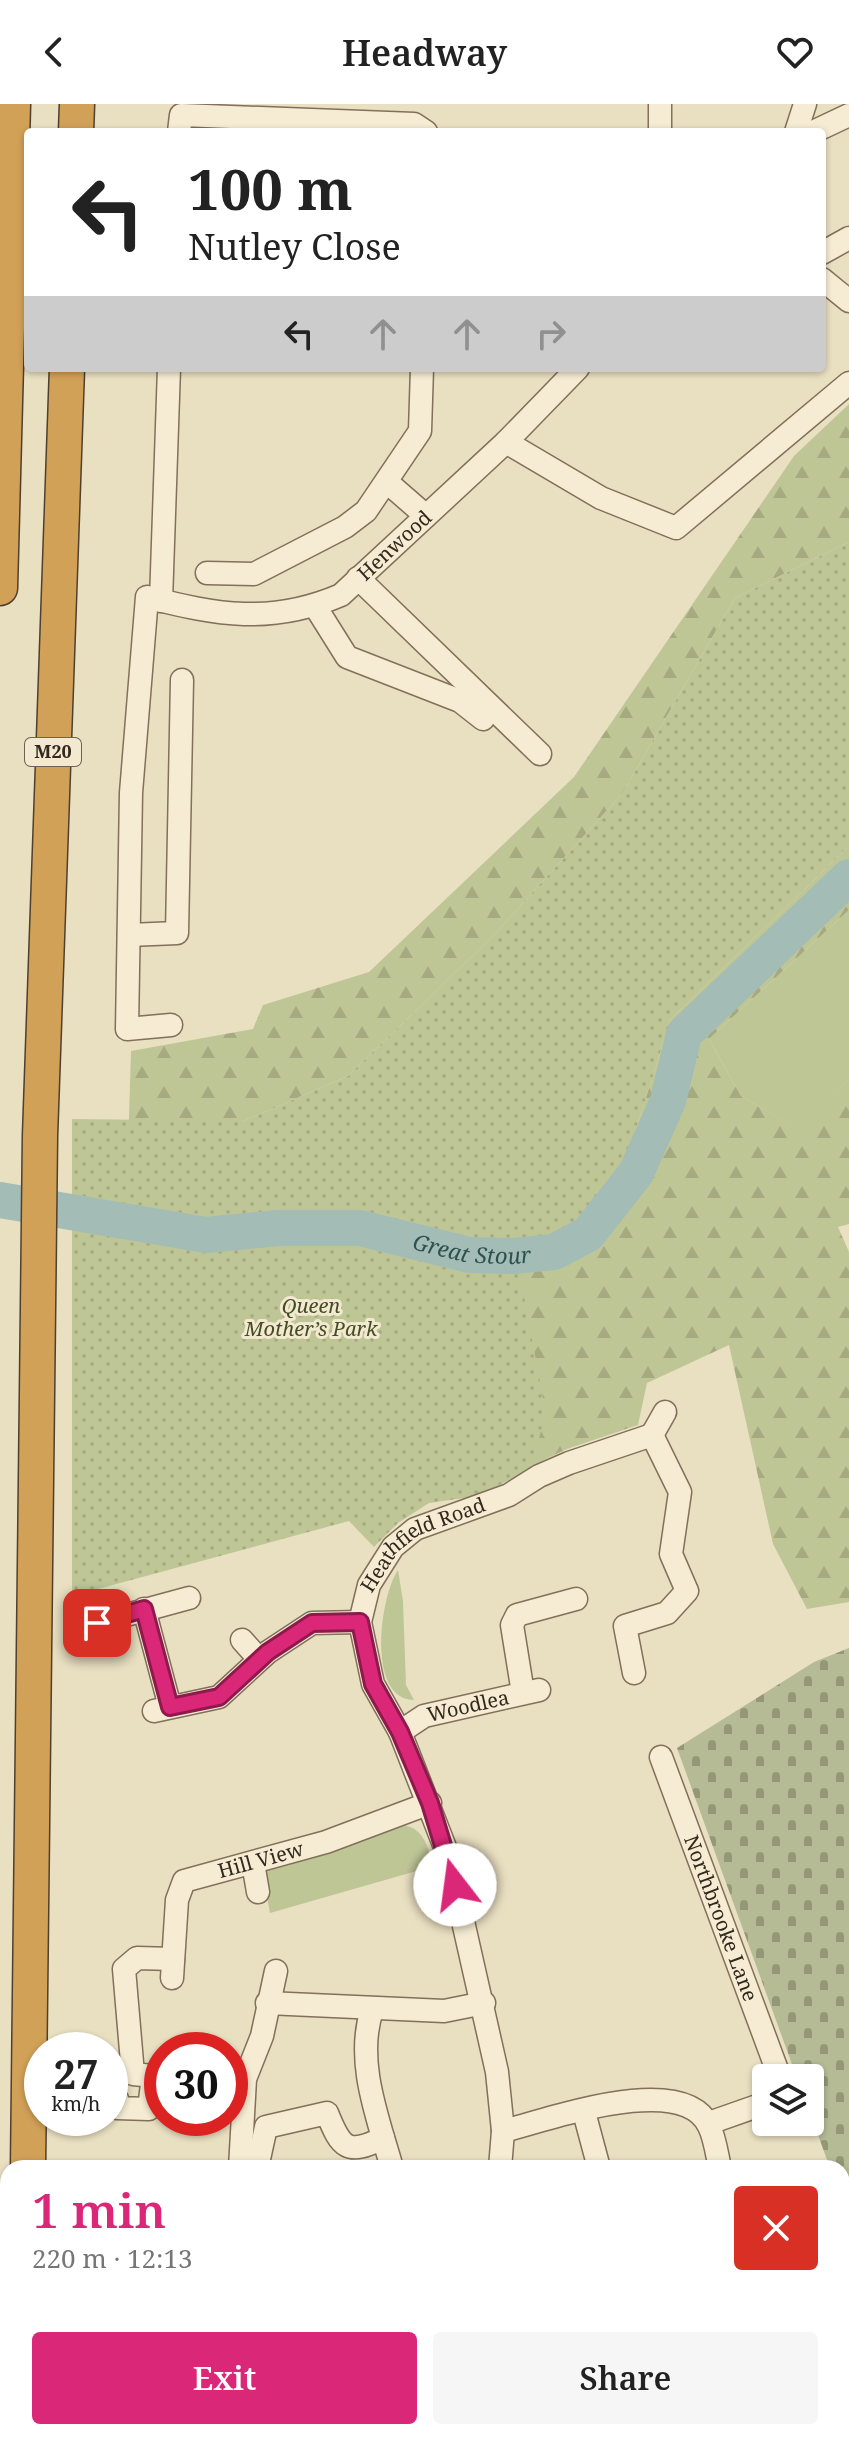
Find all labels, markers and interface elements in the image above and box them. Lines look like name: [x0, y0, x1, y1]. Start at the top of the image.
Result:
text: Headway: [342, 28, 507, 77]
icon: back: [32, 30, 76, 74]
icon: heart: [773, 30, 817, 74]
text: 100 m: [188, 150, 353, 226]
icon: left: [56, 160, 160, 264]
text: Nutley Close: [188, 222, 401, 271]
icon: left: [277, 312, 321, 356]
icon: ahead: [361, 312, 405, 356]
icon: ahead: [445, 312, 489, 356]
icon: right: [529, 312, 573, 356]
street label: Henwood: [351, 504, 437, 586]
road number: M20: [25, 738, 81, 766]
water label: Great Stour: [410, 1226, 533, 1271]
park label: Queen Mother’s Park: [244, 1292, 378, 1342]
street label: Heathfield Road: [354, 1491, 489, 1597]
pin: [63, 1589, 131, 1657]
icon: arrive: [75, 1601, 119, 1645]
street label: Woodlea: [424, 1683, 512, 1728]
street label: Northbrooke Lane: [678, 1831, 764, 2005]
street label: Hill View: [215, 1835, 307, 1884]
position arrow: [413, 1843, 497, 1927]
speed limit sign: 30: [144, 2032, 248, 2136]
text: 27: [53, 2046, 99, 2101]
map controls: [752, 2064, 824, 2136]
button: layers: [752, 2064, 824, 2136]
text: km/h: [51, 2090, 101, 2117]
text: 1 min: [32, 2177, 166, 2242]
button: close: [734, 2186, 818, 2270]
text: 220 m · 12:13: [32, 2240, 193, 2276]
button: Exit: [32, 2332, 417, 2424]
button: Share: [433, 2332, 818, 2424]

